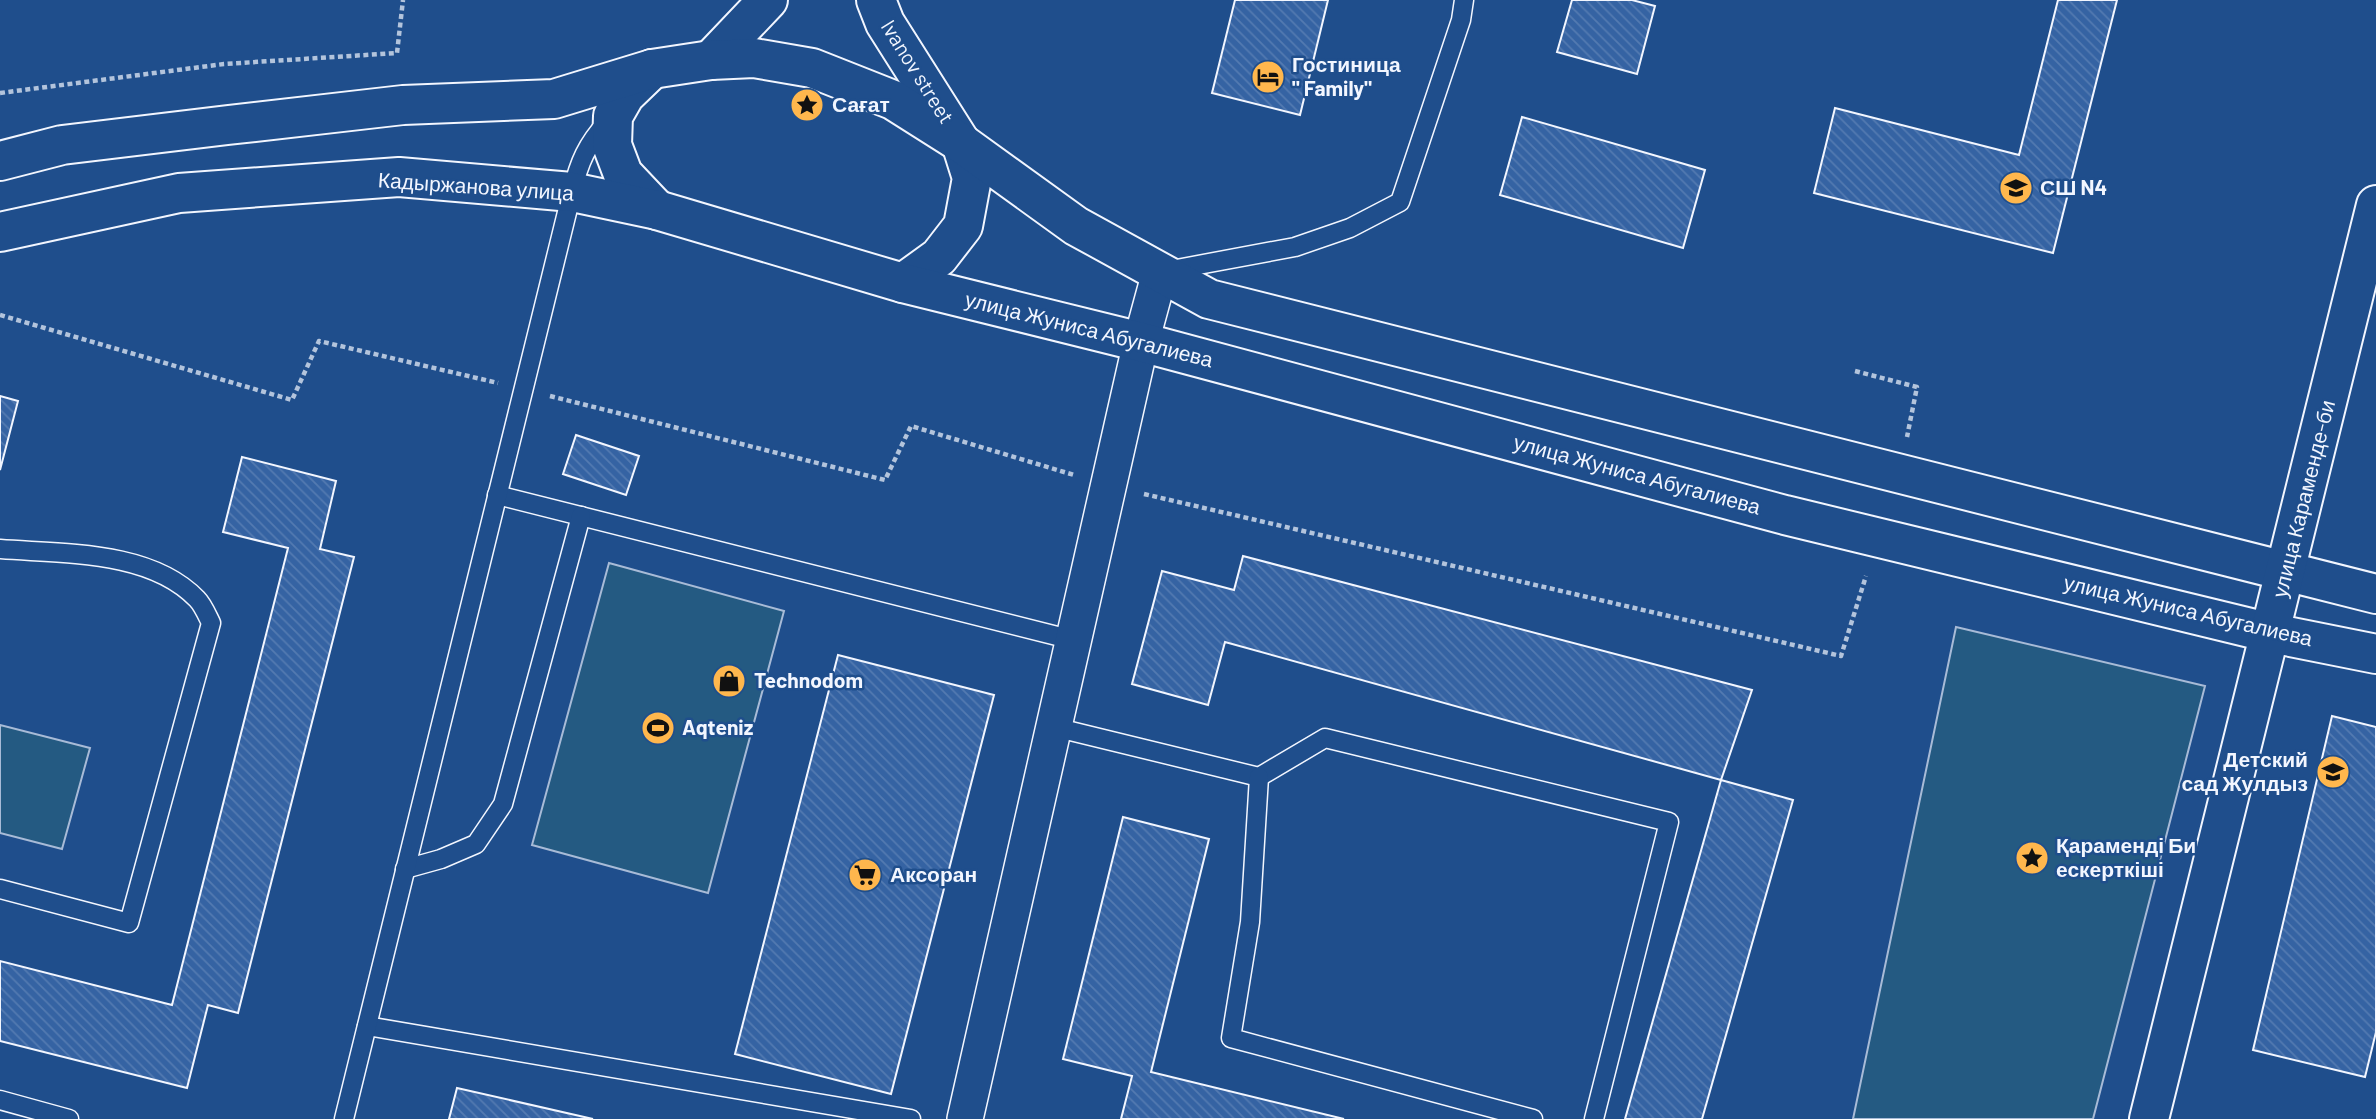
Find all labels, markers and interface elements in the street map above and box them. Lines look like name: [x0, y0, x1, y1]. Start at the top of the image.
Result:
street label: Ivanov street: [877, 15, 960, 128]
place label: Гостиница " Family": [1292, 51, 1401, 100]
hotel icon: Гостиница " Family": [1249, 58, 1287, 96]
place icon: Сағат: [788, 86, 826, 124]
place label: Сағат: [832, 91, 890, 116]
street label: Кадыржанова улица: [377, 166, 575, 205]
school or university icon: СШ N4: [1997, 169, 2035, 207]
place label: СШ N4: [2040, 174, 2107, 199]
street label: улица Жуниса Абугалиева: [963, 286, 1216, 372]
street label: улица Караменде-би: [2266, 397, 2339, 600]
street label: улица Жуниса Абугалиева: [1511, 429, 1764, 519]
street label: улица Жуниса Абугалиева: [2062, 569, 2315, 650]
shop icon: Technodom: [710, 662, 748, 700]
place label: Technodom: [754, 667, 863, 692]
sports icon: Aqteniz: [639, 709, 677, 747]
place label: Aqteniz: [682, 714, 754, 739]
place label: Детский сад Жулдыз: [2181, 746, 2308, 795]
school or university icon: Детский сад Жулдыз: [2314, 753, 2352, 791]
place label: Қараменді Би ескерткіші: [2056, 832, 2196, 881]
place icon: Қараменді Би ескерткіші: [2013, 839, 2051, 877]
supermarket icon: Аксоран: [846, 856, 884, 894]
place label: Аксоран: [890, 861, 977, 886]

